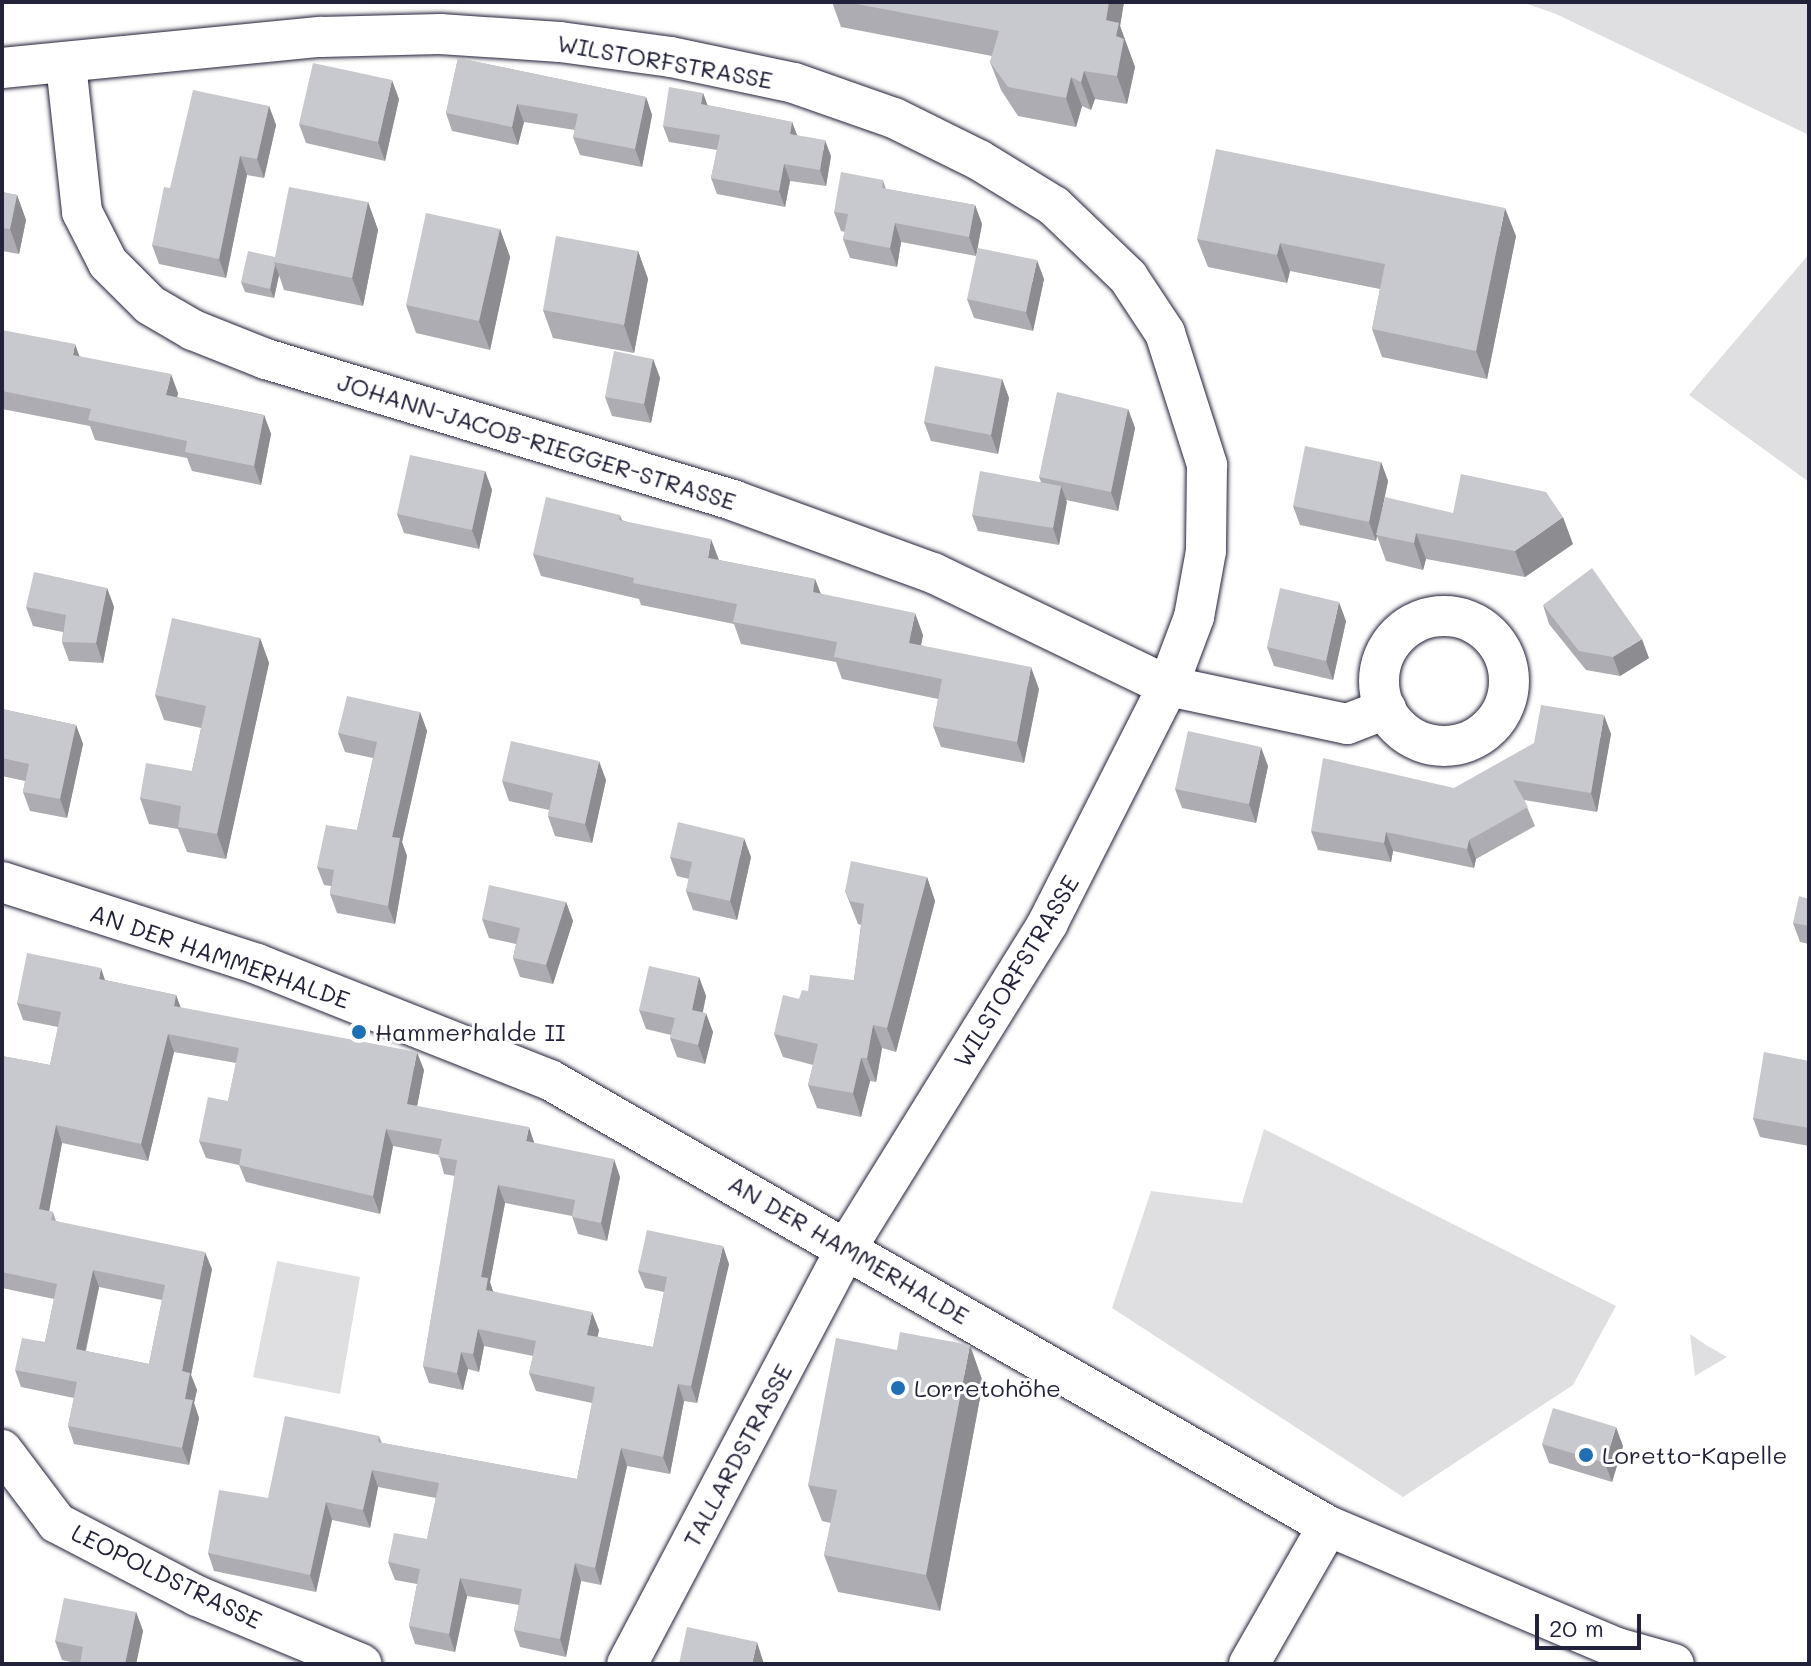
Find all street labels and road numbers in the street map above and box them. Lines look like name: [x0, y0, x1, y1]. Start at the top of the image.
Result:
street label: WILSTORFSTRASSE: [555, 28, 775, 94]
street label: JOHANN-JACOB-RIEGGER-STRASSE: [334, 367, 740, 515]
street label: WILSTORFSTRASSE: [947, 870, 1085, 1072]
street label: AN DER HAMMERHALDE: [86, 898, 354, 1014]
street label: AN DER HAMMERHALDE: [724, 1168, 974, 1330]
street label: TALLARDSTRASSE: [677, 1358, 797, 1552]
street label: LEOPOLDSTRASSE: [67, 1518, 267, 1634]

